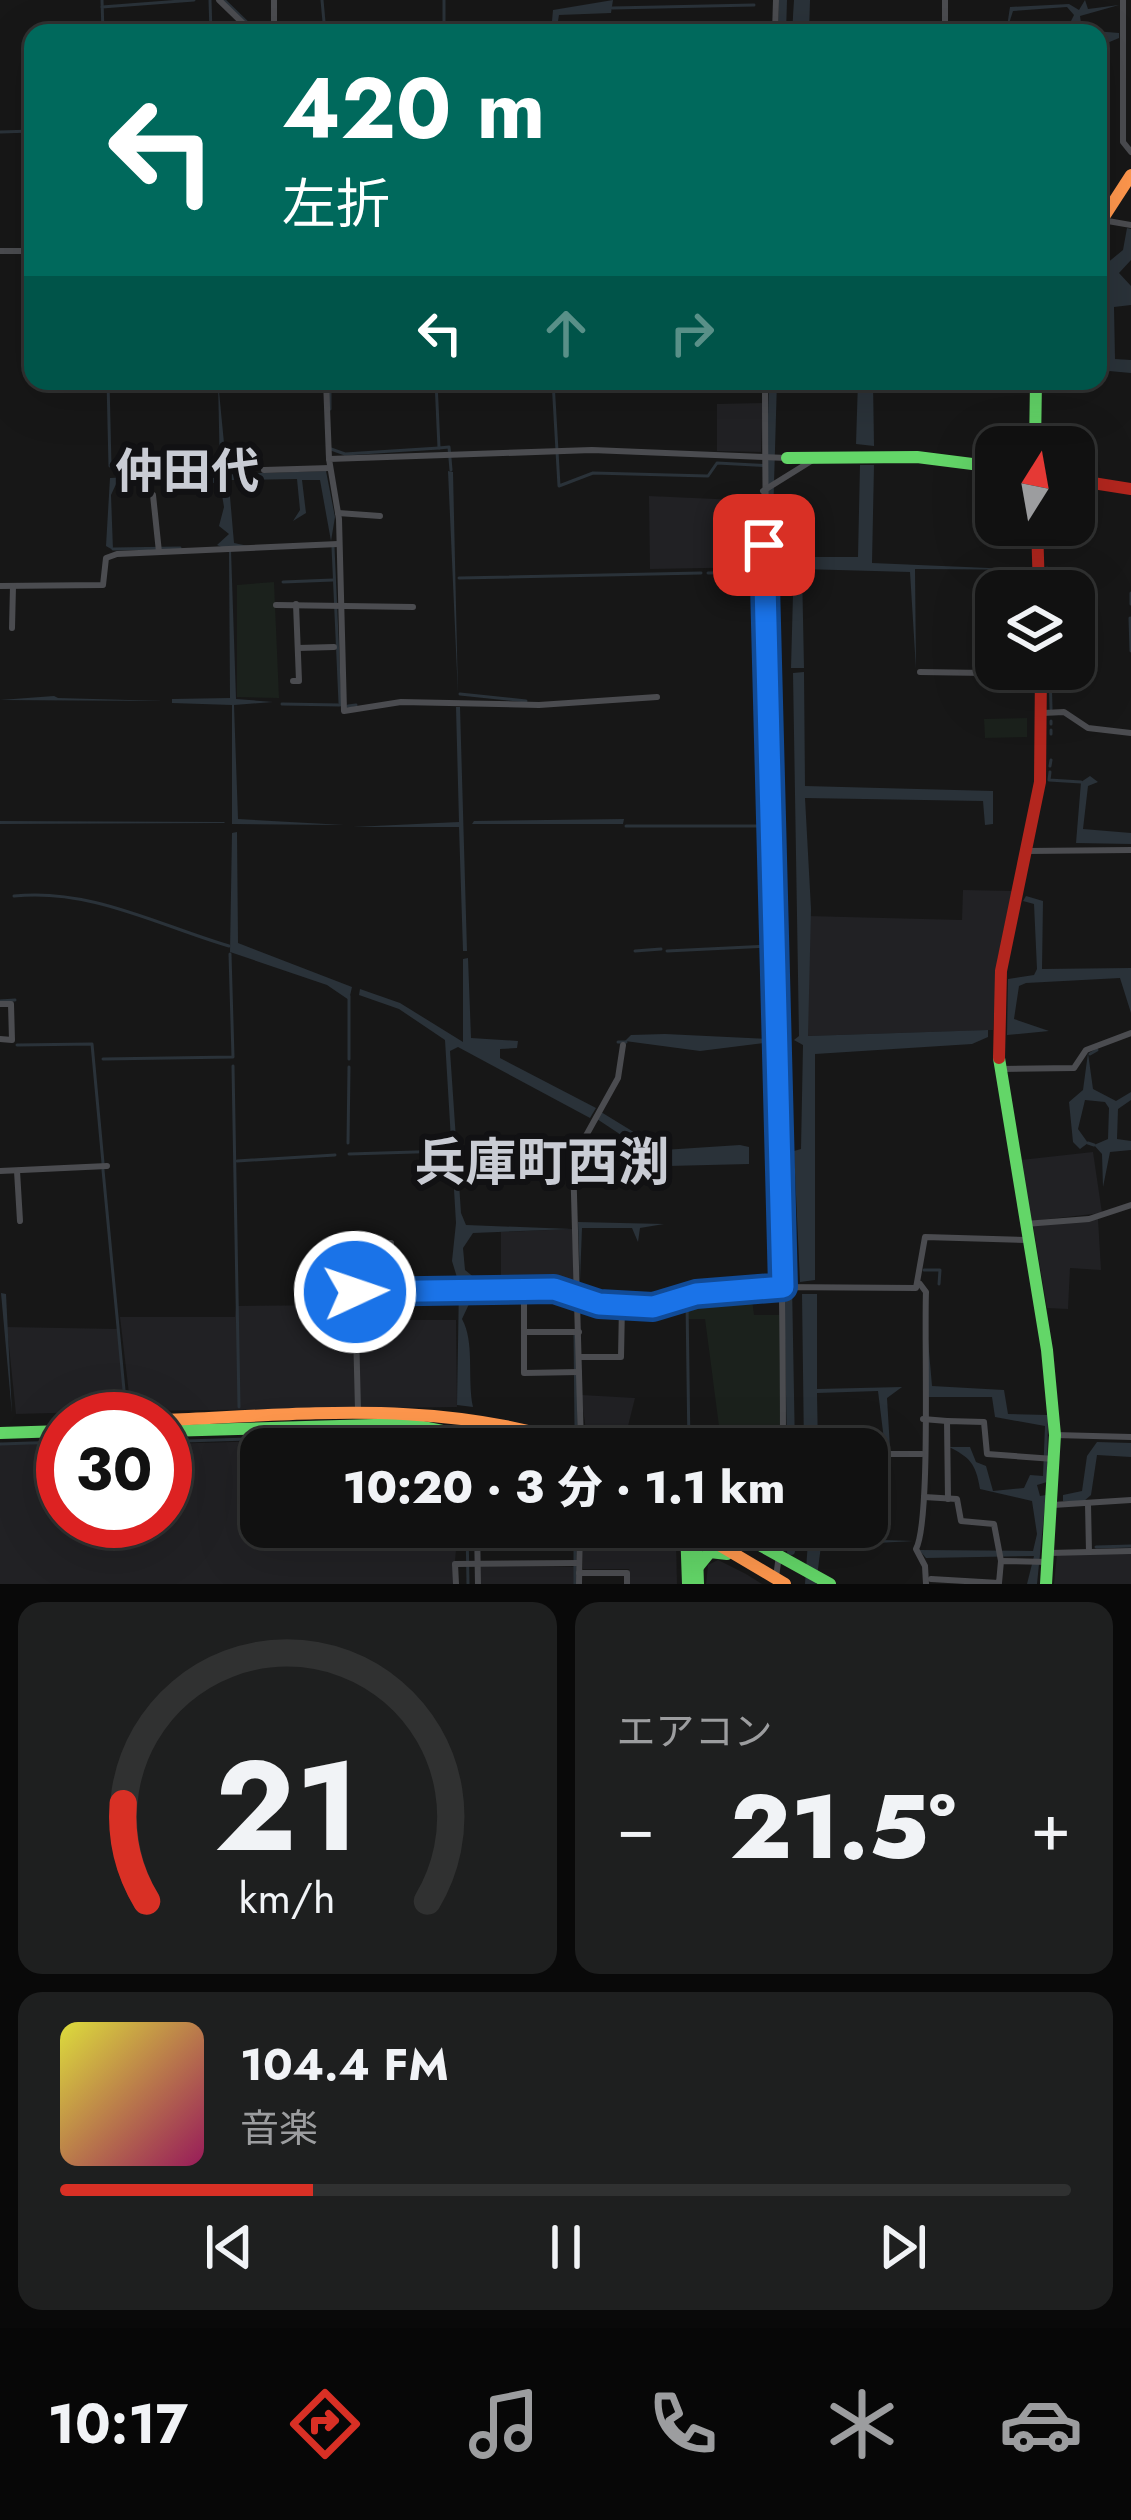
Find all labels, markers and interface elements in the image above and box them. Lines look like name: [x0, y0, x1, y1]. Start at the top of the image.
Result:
text: 420 m: [282, 48, 545, 170]
icon: left: [84, 72, 240, 228]
text: 左折: [282, 165, 390, 243]
icon: left: [407, 300, 473, 366]
icon: ahead: [533, 300, 599, 366]
icon: right: [659, 300, 725, 366]
north arrow: [975, 426, 1095, 546]
map controls: [975, 426, 1095, 690]
district label: 仲田代: [115, 437, 259, 506]
pin: [713, 494, 815, 596]
icon: arrive: [731, 512, 797, 578]
button: layers: [975, 570, 1095, 690]
district label: 兵庫町西渕: [414, 1125, 670, 1199]
position arrow: [292, 1229, 418, 1355]
speed limit sign: 30: [36, 1392, 192, 1548]
text: 10:20 · 3 分 · 1.1 km: [343, 1455, 785, 1520]
text: エアコン: [617, 1703, 773, 1760]
text: 21: [215, 1716, 360, 1897]
text: 21.5°: [730, 1762, 956, 1892]
text: −: [617, 1779, 655, 1875]
text: +: [1030, 1779, 1071, 1875]
text: km/h: [239, 1867, 336, 1929]
text: 104.4 FM: [240, 2032, 449, 2097]
text: 音楽: [240, 2100, 318, 2157]
icon: previous: [196, 2214, 262, 2280]
icon: pause: [533, 2214, 599, 2280]
icon: next: [870, 2214, 936, 2280]
icon: directions: [283, 2382, 367, 2466]
icon: music: [462, 2382, 546, 2466]
icon: phone: [641, 2382, 725, 2466]
icon: climate: [820, 2382, 904, 2466]
icon: car: [999, 2382, 1083, 2466]
text: 10:17: [48, 2385, 188, 2463]

